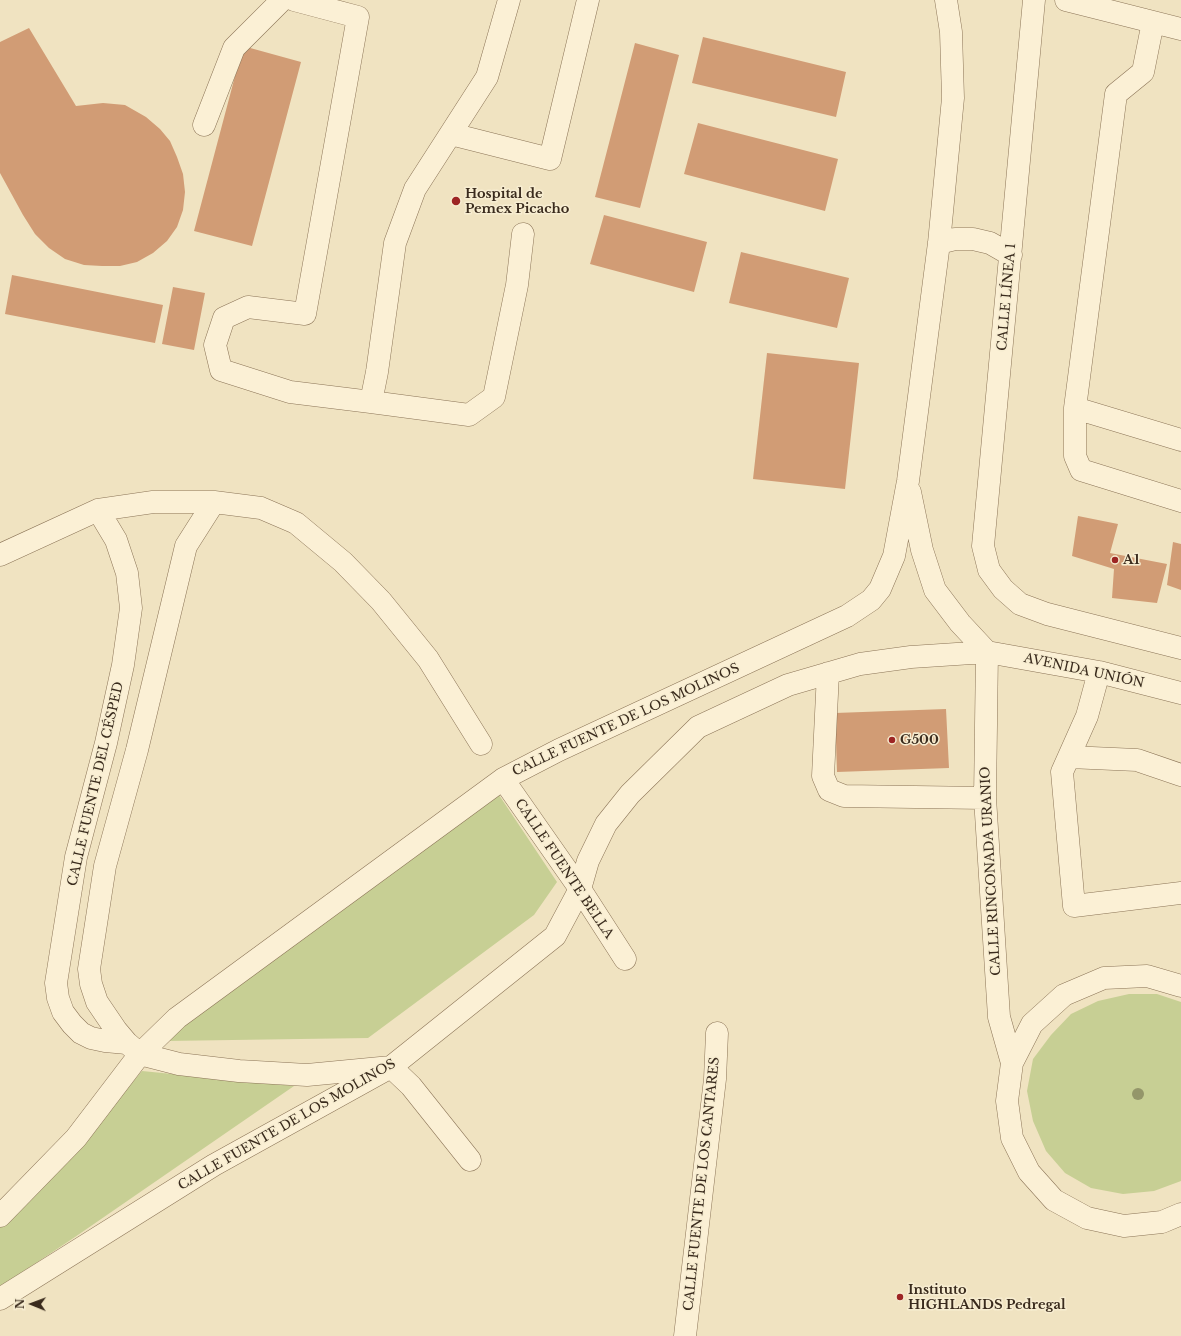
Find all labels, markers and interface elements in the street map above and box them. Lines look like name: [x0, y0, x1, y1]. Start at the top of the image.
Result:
place label: Hospital de Pemex Picacho: [465, 186, 569, 217]
marker: Hospital de Pemex Picacho: [450, 195, 462, 207]
street label: CALLE LÍNEA 1: [995, 242, 1019, 352]
place label: A1: [1123, 552, 1140, 568]
marker: A1: [1110, 555, 1120, 565]
street label: AVENIDA UNIÓN: [1022, 651, 1146, 691]
street label: CALLE FUENTE DE LOS MOLINOS: [510, 660, 742, 780]
street label: CALLE FUENTE DEL CÉSPED: [65, 680, 127, 888]
place label: G500: [900, 732, 939, 748]
marker: G500: [887, 735, 897, 745]
street label: CALLE RINCONADA URANIO: [978, 766, 1004, 976]
street label: CALLE FUENTE BELLA: [511, 796, 617, 942]
street label: CALLE FUENTE DE LOS MOLINOS: [175, 1056, 399, 1194]
street label: CALLE FUENTE DE LOS CANTARES: [681, 1056, 723, 1312]
place label: Instituto HIGHLANDS Pedregal: [908, 1282, 1066, 1313]
north arrow: [12, 1284, 52, 1324]
marker: Instituto HIGHLANDS Pedregal: [895, 1292, 905, 1302]
text: N: [13, 1298, 27, 1309]

